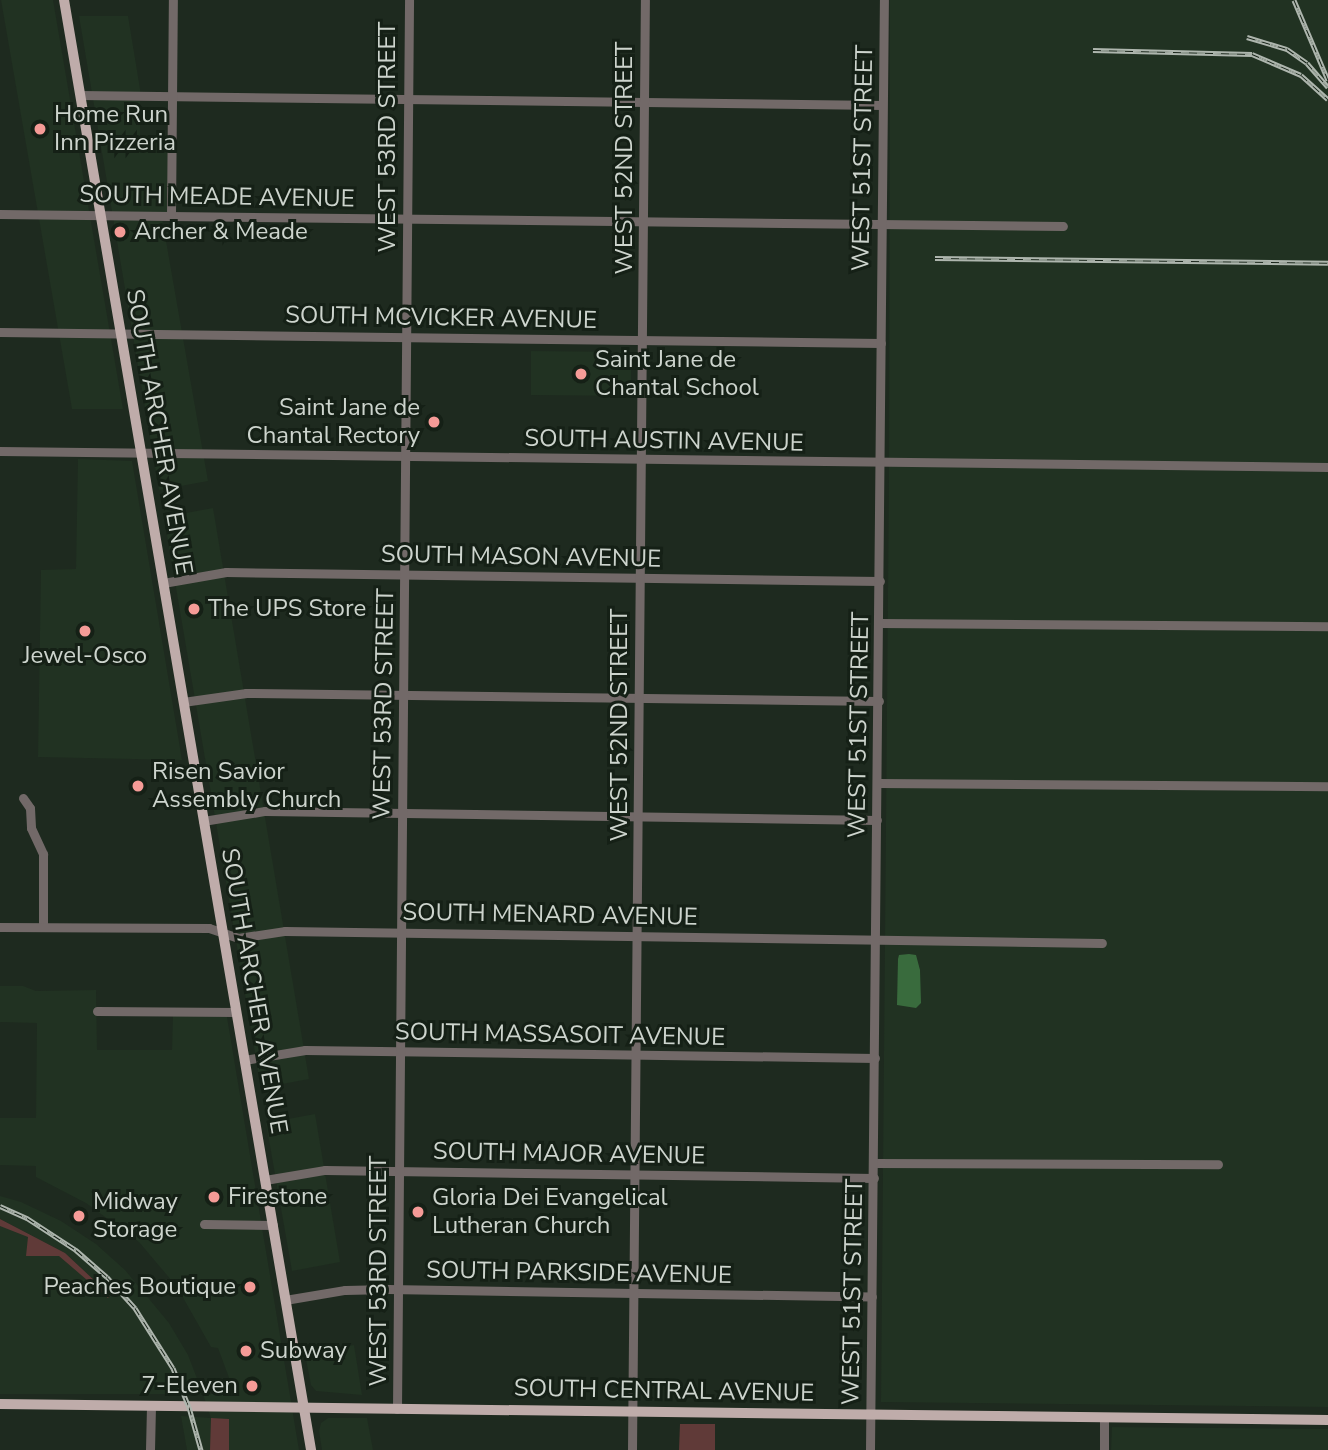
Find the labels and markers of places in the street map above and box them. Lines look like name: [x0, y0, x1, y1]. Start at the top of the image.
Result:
place label: Home Run Inn Pizzeria: [54, 101, 176, 157]
marker: Home Run Inn Pizzeria: [32, 121, 48, 137]
place label: Archer & Meade: [134, 218, 308, 246]
marker: Archer & Meade: [112, 224, 128, 240]
place label: Saint Jane de Chantal School: [595, 346, 759, 402]
marker: Saint Jane de Chantal School: [573, 366, 589, 382]
place label: Saint Jane de Chantal Rectory: [247, 394, 420, 450]
marker: Saint Jane de Chantal Rectory: [426, 414, 442, 430]
place label: The UPS Store: [208, 595, 366, 623]
marker: The UPS Store: [186, 601, 202, 617]
marker: Jewel-Osco: [77, 623, 93, 639]
place label: Jewel-Osco: [23, 642, 147, 670]
place label: Risen Savior Assembly Church: [152, 758, 341, 814]
marker: Risen Savior Assembly Church: [130, 778, 146, 794]
place label: Firestone: [228, 1183, 327, 1211]
place label: Gloria Dei Evangelical Lutheran Church: [432, 1184, 668, 1240]
place label: Midway Storage: [93, 1188, 178, 1244]
marker: Firestone: [206, 1189, 222, 1205]
marker: Gloria Dei Evangelical Lutheran Church: [410, 1204, 426, 1220]
marker: Midway Storage: [71, 1208, 87, 1224]
place label: Peaches Boutique: [43, 1273, 236, 1301]
marker: Peaches Boutique: [242, 1279, 258, 1295]
place label: Subway: [260, 1337, 347, 1365]
marker: Subway: [238, 1343, 254, 1359]
place label: 7-Eleven: [141, 1372, 238, 1400]
marker: 7-Eleven: [244, 1378, 260, 1394]

